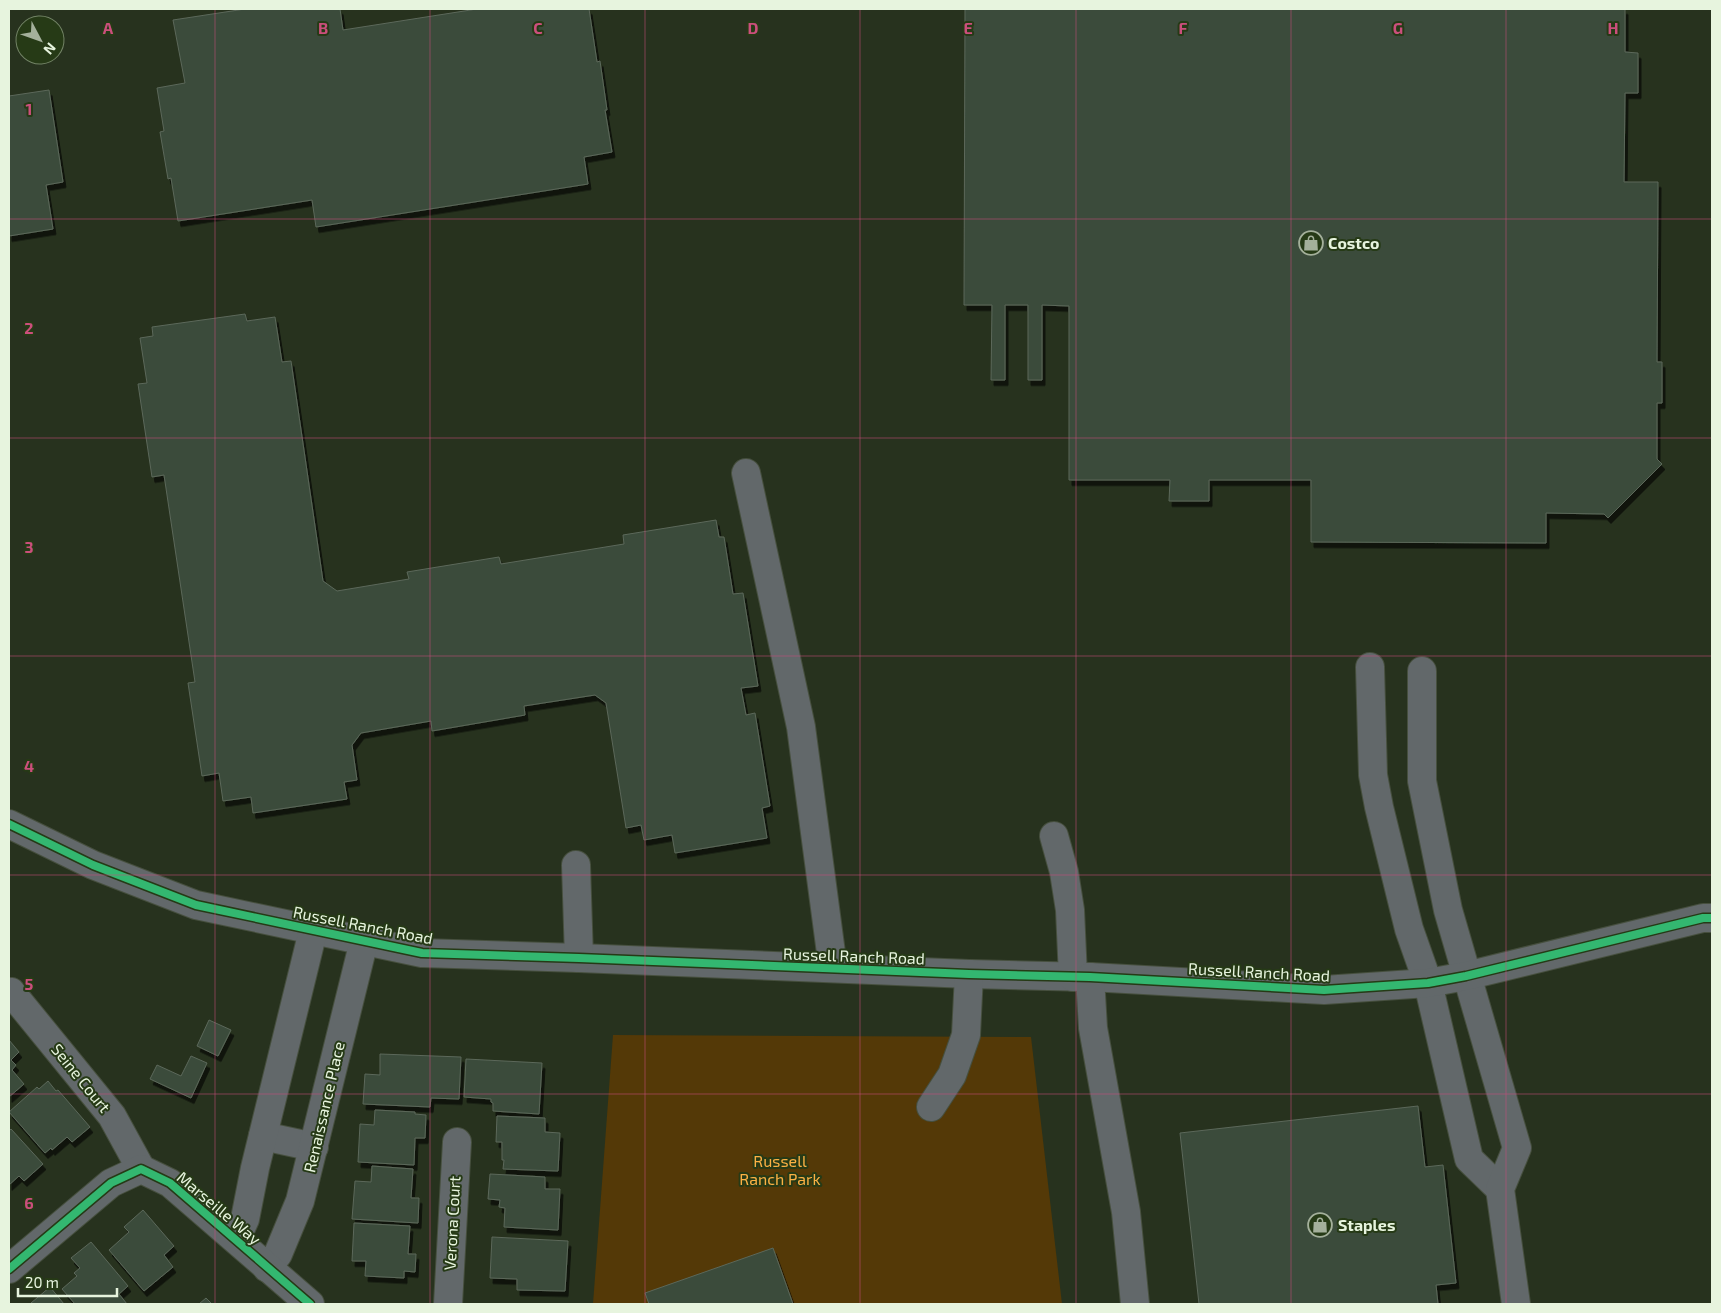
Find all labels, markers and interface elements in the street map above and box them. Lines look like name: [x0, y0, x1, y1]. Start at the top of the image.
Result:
north arrow: [15, 15, 65, 65]
text: A: [103, 18, 114, 37]
text: B: [318, 18, 328, 37]
text: C: [533, 18, 543, 37]
text: D: [748, 18, 759, 37]
text: E: [963, 18, 973, 37]
text: F: [1179, 18, 1188, 37]
text: G: [1393, 18, 1403, 37]
text: H: [1607, 18, 1619, 37]
text: N: [40, 39, 60, 58]
text: 1: [26, 99, 32, 118]
shop icon: Costco: [1298, 230, 1324, 256]
place label: Costco: [1328, 233, 1379, 252]
text: 2: [24, 318, 34, 337]
text: 3: [24, 537, 34, 556]
text: 4: [24, 756, 34, 775]
street label: Russell Ranch Road: [292, 902, 435, 947]
street label: Russell Ranch Road: [783, 944, 925, 967]
street label: Russell Ranch Road: [1188, 958, 1330, 985]
text: 5: [25, 974, 34, 993]
street label: Seine Court: [48, 1040, 115, 1116]
street label: Renaissance Place: [299, 1040, 348, 1174]
park label: Russell Ranch Park: [739, 1151, 821, 1188]
street label: Marseille Way: [174, 1167, 266, 1249]
street label: Verona Court: [440, 1175, 463, 1271]
text: 6: [24, 1193, 34, 1212]
shop icon: Staples: [1307, 1212, 1333, 1238]
place label: Staples: [1338, 1215, 1395, 1234]
scale bar: [18, 1266, 116, 1298]
text: 20 m: [25, 1273, 59, 1291]

